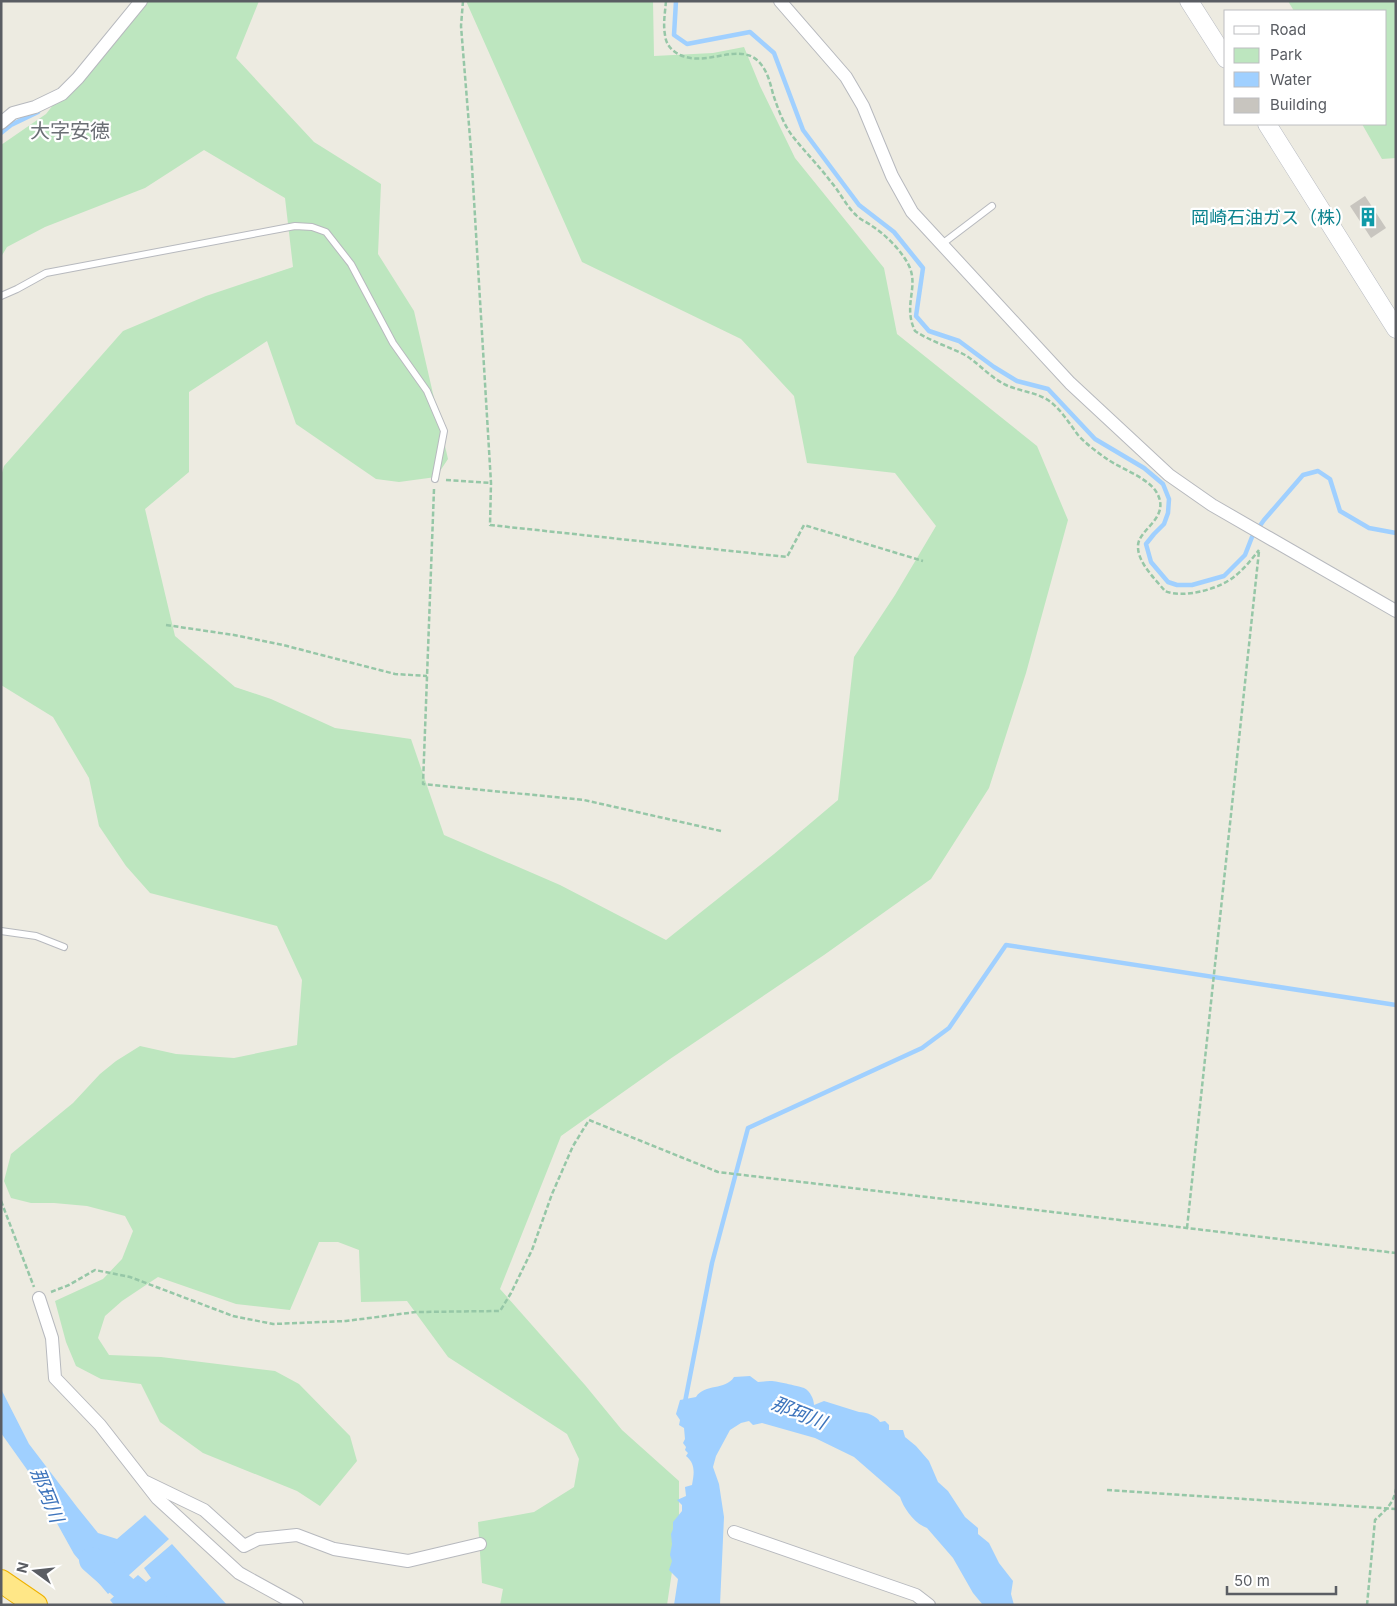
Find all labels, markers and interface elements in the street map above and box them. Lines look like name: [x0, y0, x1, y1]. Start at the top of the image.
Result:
legend: [1224, 10, 1387, 125]
text: Road: [1270, 20, 1306, 39]
text: Park: [1270, 45, 1303, 64]
text: Water: [1270, 70, 1312, 89]
text: Building: [1270, 95, 1327, 114]
district label: 大字安徳: [30, 119, 110, 143]
building icon: 岡崎石油ガス（株）: [1357, 206, 1379, 228]
place label: 岡崎石油ガス（株）: [1191, 207, 1353, 228]
water label: 那珂川: [768, 1392, 832, 1435]
water label: 那珂川: [26, 1464, 69, 1528]
north arrow: [10, 1546, 60, 1596]
text: N: [12, 1560, 32, 1575]
scale bar: [1227, 1564, 1336, 1596]
text: 50 m: [1234, 1571, 1270, 1590]

